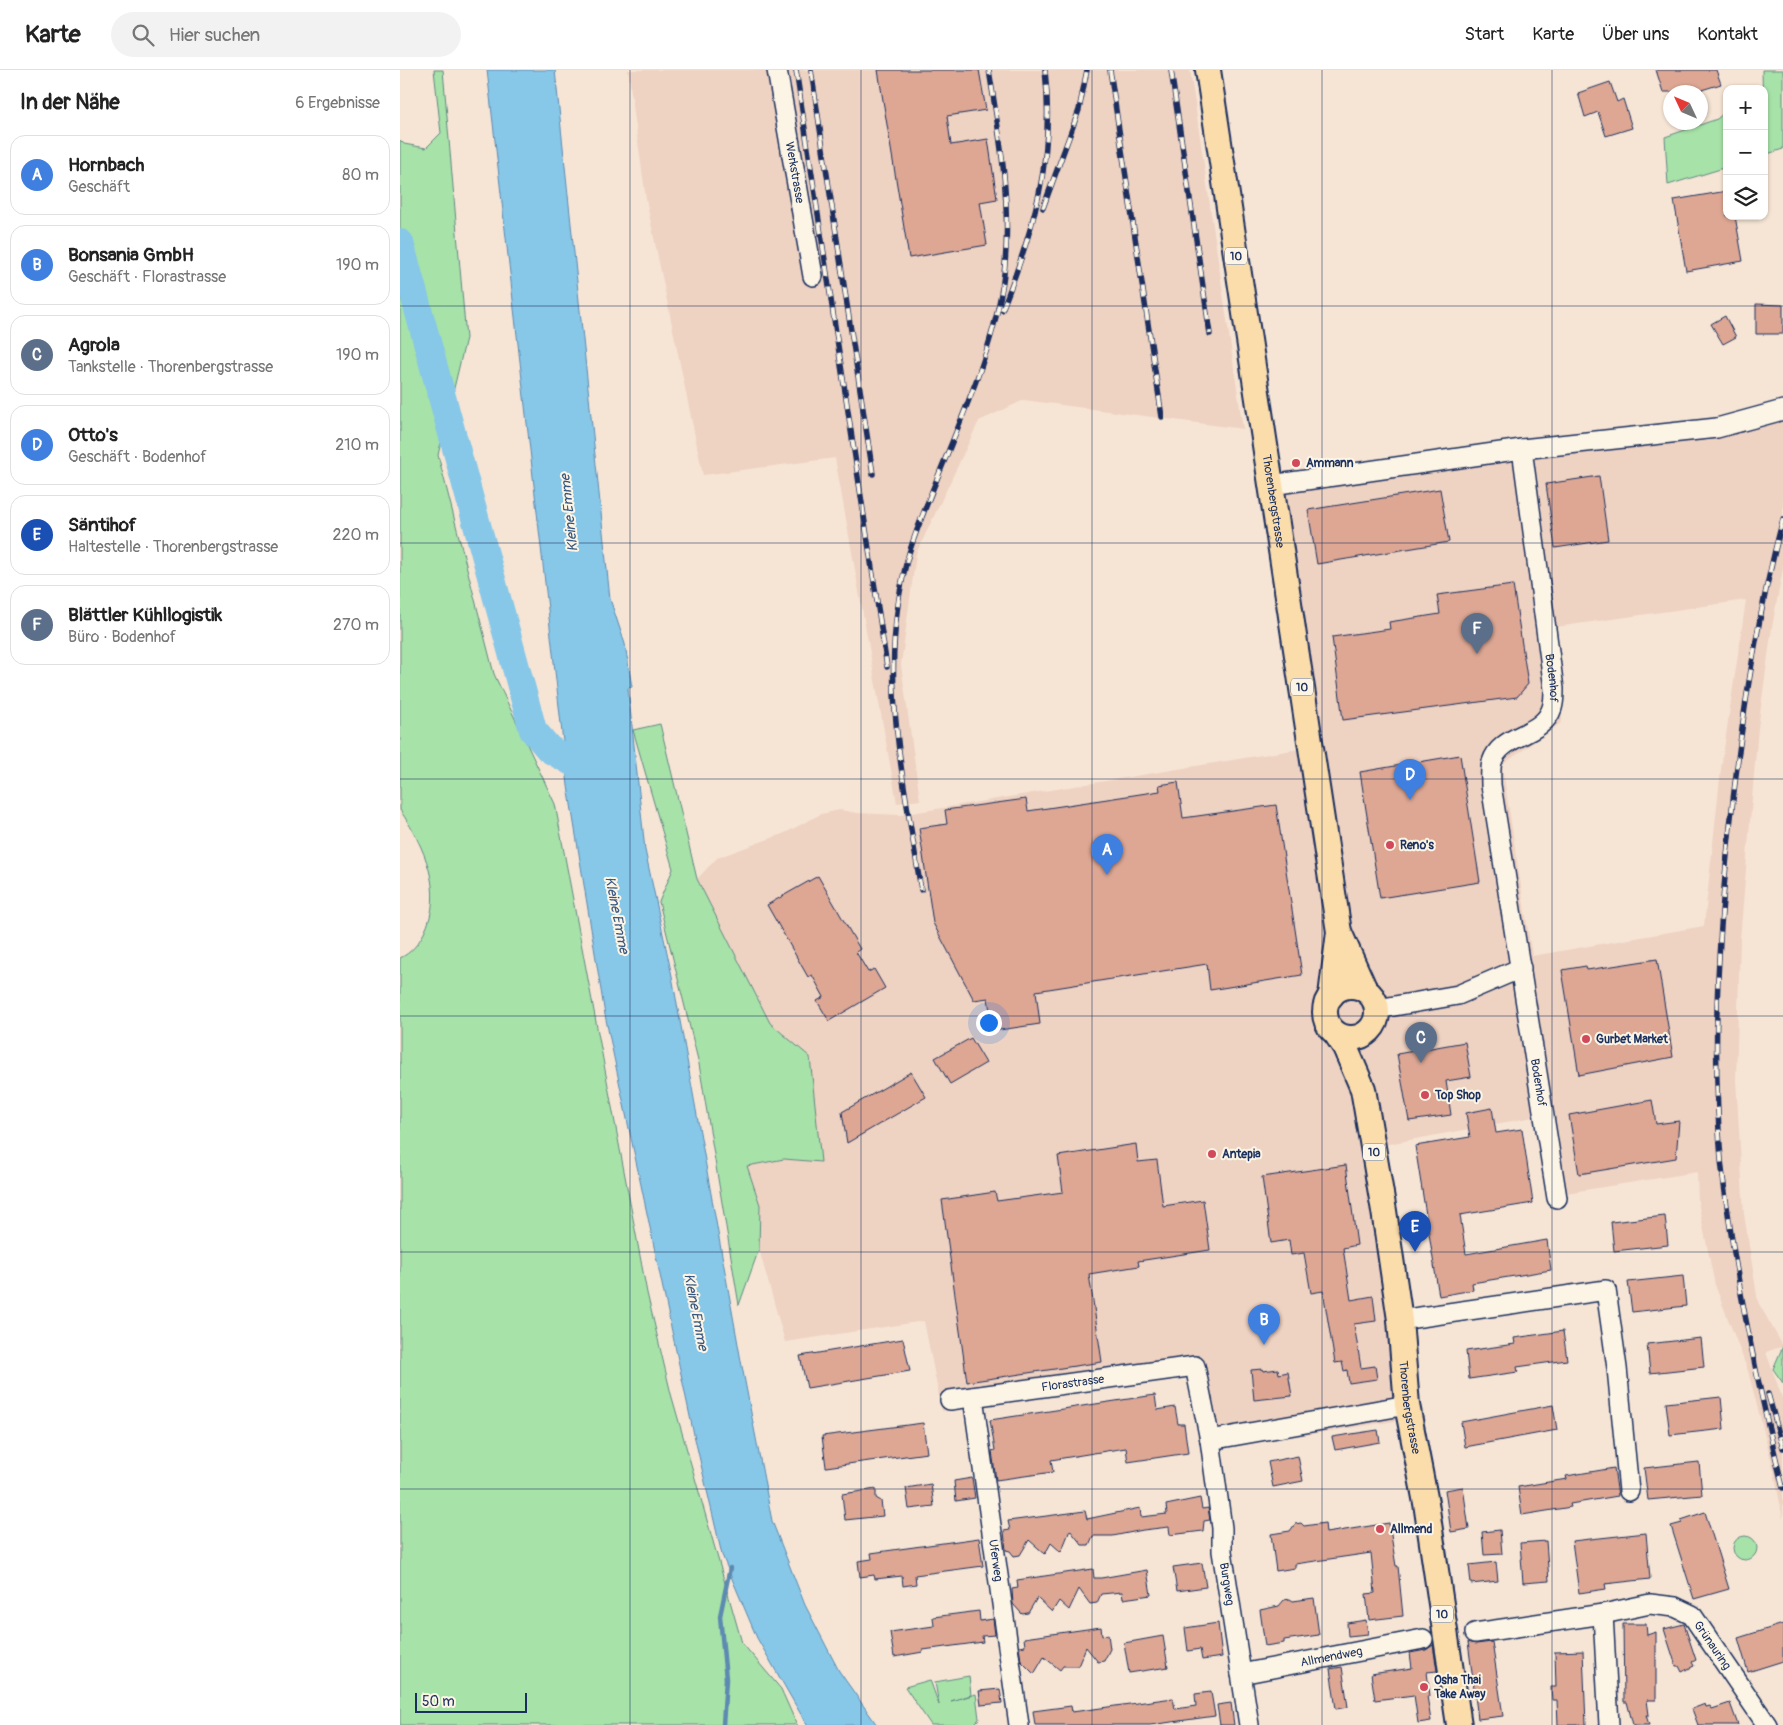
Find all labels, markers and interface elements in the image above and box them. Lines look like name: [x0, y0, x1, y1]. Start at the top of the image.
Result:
search box: [111, 12, 461, 57]
text: Karte: [25, 20, 81, 49]
icon: search: [129, 21, 157, 49]
text: Hier suchen: [169, 23, 260, 47]
text: Start: [1464, 23, 1504, 46]
text: Karte: [1532, 23, 1574, 46]
text: Über uns: [1602, 23, 1669, 46]
text: Kontakt: [1697, 23, 1758, 46]
north arrow: [1663, 85, 1708, 130]
map controls: [1723, 85, 1768, 220]
button: +: [1723, 85, 1768, 130]
text: In der Nähe: [20, 89, 120, 116]
text: 6 Ergebnisse: [295, 93, 380, 113]
button: −: [1723, 130, 1768, 175]
street label: Werkstrasse: [782, 140, 808, 204]
text: Hornbach: [68, 153, 145, 177]
text: A: [32, 165, 42, 185]
text: 80 m: [342, 165, 379, 185]
button: layers: [1723, 175, 1768, 220]
text: Geschäft: [68, 177, 130, 197]
text: Bonsania GmbH: [68, 243, 194, 267]
road number: 10: [1225, 248, 1247, 265]
text: B: [32, 255, 42, 275]
text: 190 m: [336, 255, 379, 275]
text: Geschäft · Florastrasse: [68, 267, 226, 287]
text: Agrola: [68, 333, 120, 357]
text: C: [32, 345, 42, 365]
text: 190 m: [336, 345, 379, 365]
text: Tankstelle · Thorenbergstrasse: [68, 357, 273, 377]
text: Otto's: [68, 423, 118, 447]
text: D: [32, 435, 42, 455]
text: 210 m: [335, 435, 379, 455]
text: Geschäft · Bodenhof: [68, 447, 207, 467]
street label: Thorenbergstrasse: [1259, 453, 1288, 549]
place label: Ammann: [1306, 456, 1354, 471]
marker: Ammann: [1290, 457, 1302, 469]
water label: Kleine Emme: [556, 471, 582, 553]
text: Säntihof: [68, 513, 137, 537]
text: E: [33, 525, 41, 545]
text: 220 m: [333, 525, 379, 545]
text: Haltestelle · Thorenbergstrasse: [68, 537, 278, 557]
text: Blättler Kühllogistik: [68, 603, 222, 627]
pin: F: [1461, 613, 1493, 654]
text: F: [32, 615, 42, 635]
text: 270 m: [333, 615, 379, 635]
text: Büro · Bodenhof: [68, 627, 176, 647]
street label: Bodenhof: [1542, 653, 1562, 703]
road number: 10: [1291, 678, 1313, 696]
pin: D: [1394, 759, 1426, 800]
pin: A: [1091, 834, 1123, 875]
place label: Reno's: [1400, 838, 1434, 853]
marker: Reno's: [1384, 839, 1396, 851]
water label: Kleine Emme: [601, 875, 633, 957]
your location: [976, 1010, 1002, 1036]
pin: C: [1405, 1022, 1437, 1063]
place label: Gurbet Market: [1596, 1032, 1669, 1047]
marker: Gurbet Market: [1580, 1033, 1592, 1045]
street label: Bodenhof: [1527, 1057, 1550, 1108]
place label: Top Shop: [1434, 1088, 1481, 1103]
marker: Top Shop: [1419, 1089, 1431, 1101]
road number: 10: [1363, 1144, 1385, 1160]
place label: Antepia: [1222, 1147, 1261, 1162]
marker: Antepia: [1206, 1148, 1218, 1160]
pin: E: [1399, 1211, 1431, 1252]
water label: Kleine Emme: [680, 1272, 712, 1354]
pin: B: [1248, 1304, 1280, 1345]
street label: Thorenbergstrasse: [1396, 1360, 1424, 1455]
street label: Florastrasse: [1040, 1371, 1105, 1395]
place label: Allmend: [1390, 1522, 1433, 1537]
marker: Allmend: [1374, 1523, 1386, 1535]
street label: Uferweg: [986, 1538, 1006, 1582]
street label: Burgweg: [1216, 1561, 1238, 1606]
road number: 10: [1431, 1606, 1453, 1622]
street label: Grünauring: [1691, 1618, 1735, 1673]
street label: Allmendweg: [1299, 1643, 1364, 1670]
place label: Osha Thai Take Away: [1433, 1673, 1486, 1702]
marker: Osha Thai Take Away: [1418, 1681, 1430, 1693]
scale bar: [415, 1690, 528, 1713]
text: 50 m: [422, 1693, 455, 1710]

